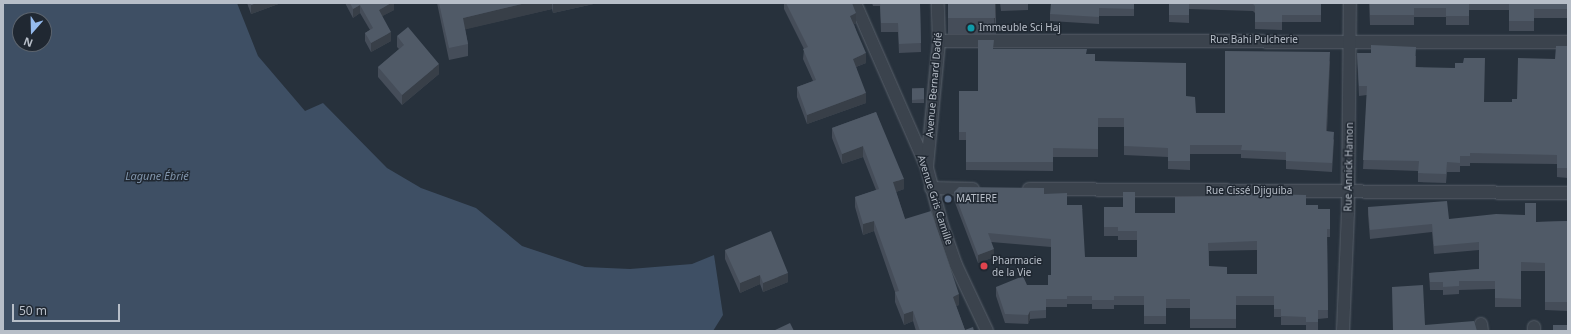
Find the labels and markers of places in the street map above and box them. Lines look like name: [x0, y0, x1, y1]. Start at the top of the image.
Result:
place label: Immeuble Sci Haj: [979, 22, 1061, 34]
marker: Immeuble Sci Haj: [966, 23, 976, 33]
place label: MATIERE: [956, 193, 997, 205]
marker: MATIERE: [943, 194, 953, 204]
place label: Pharmacie de la Vie: [992, 254, 1042, 278]
marker: Pharmacie de la Vie: [979, 261, 989, 271]

